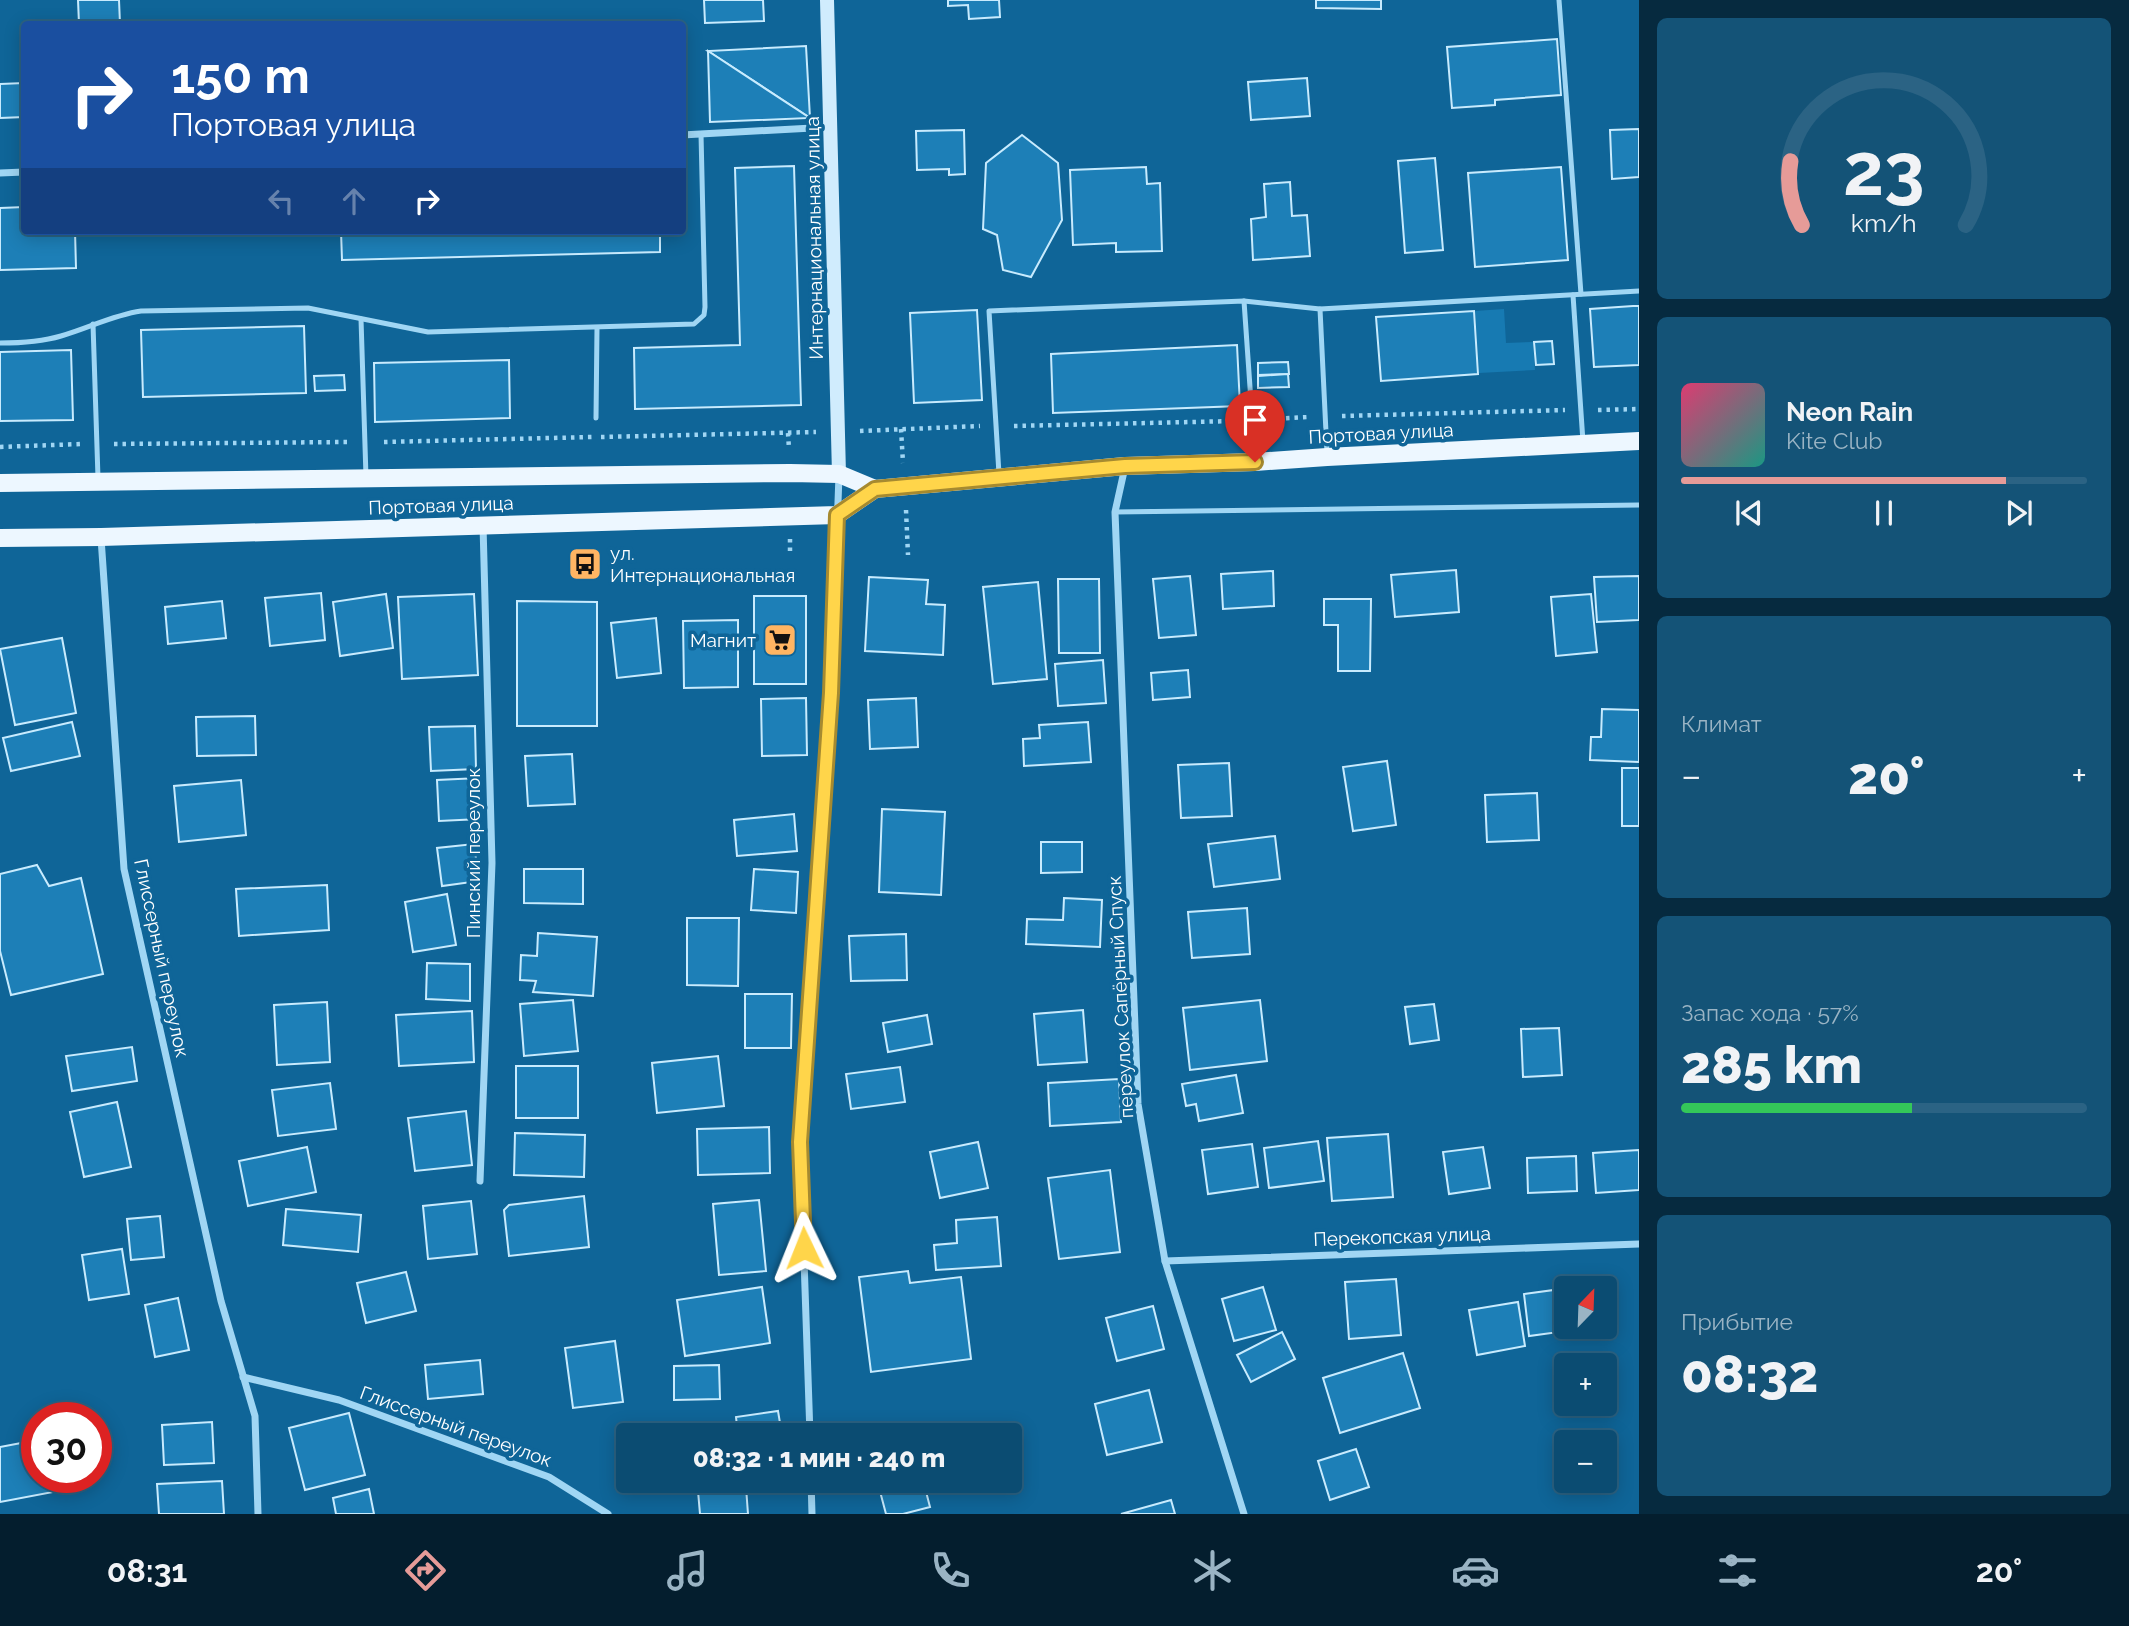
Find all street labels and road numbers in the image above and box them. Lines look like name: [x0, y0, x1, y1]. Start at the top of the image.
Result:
street label: Интернациональная улица: [801, 116, 827, 360]
street label: Портовая улица: [1308, 418, 1454, 448]
street label: Портовая улица: [368, 491, 514, 519]
street label: Пинский переулок: [462, 768, 484, 938]
street label: Глиссерный переулок: [130, 857, 194, 1059]
street label: переулок Сапёрный Спуск: [1103, 875, 1137, 1119]
street label: Перекопская улица: [1313, 1222, 1491, 1250]
street label: Глиссерный переулок: [357, 1381, 555, 1471]

